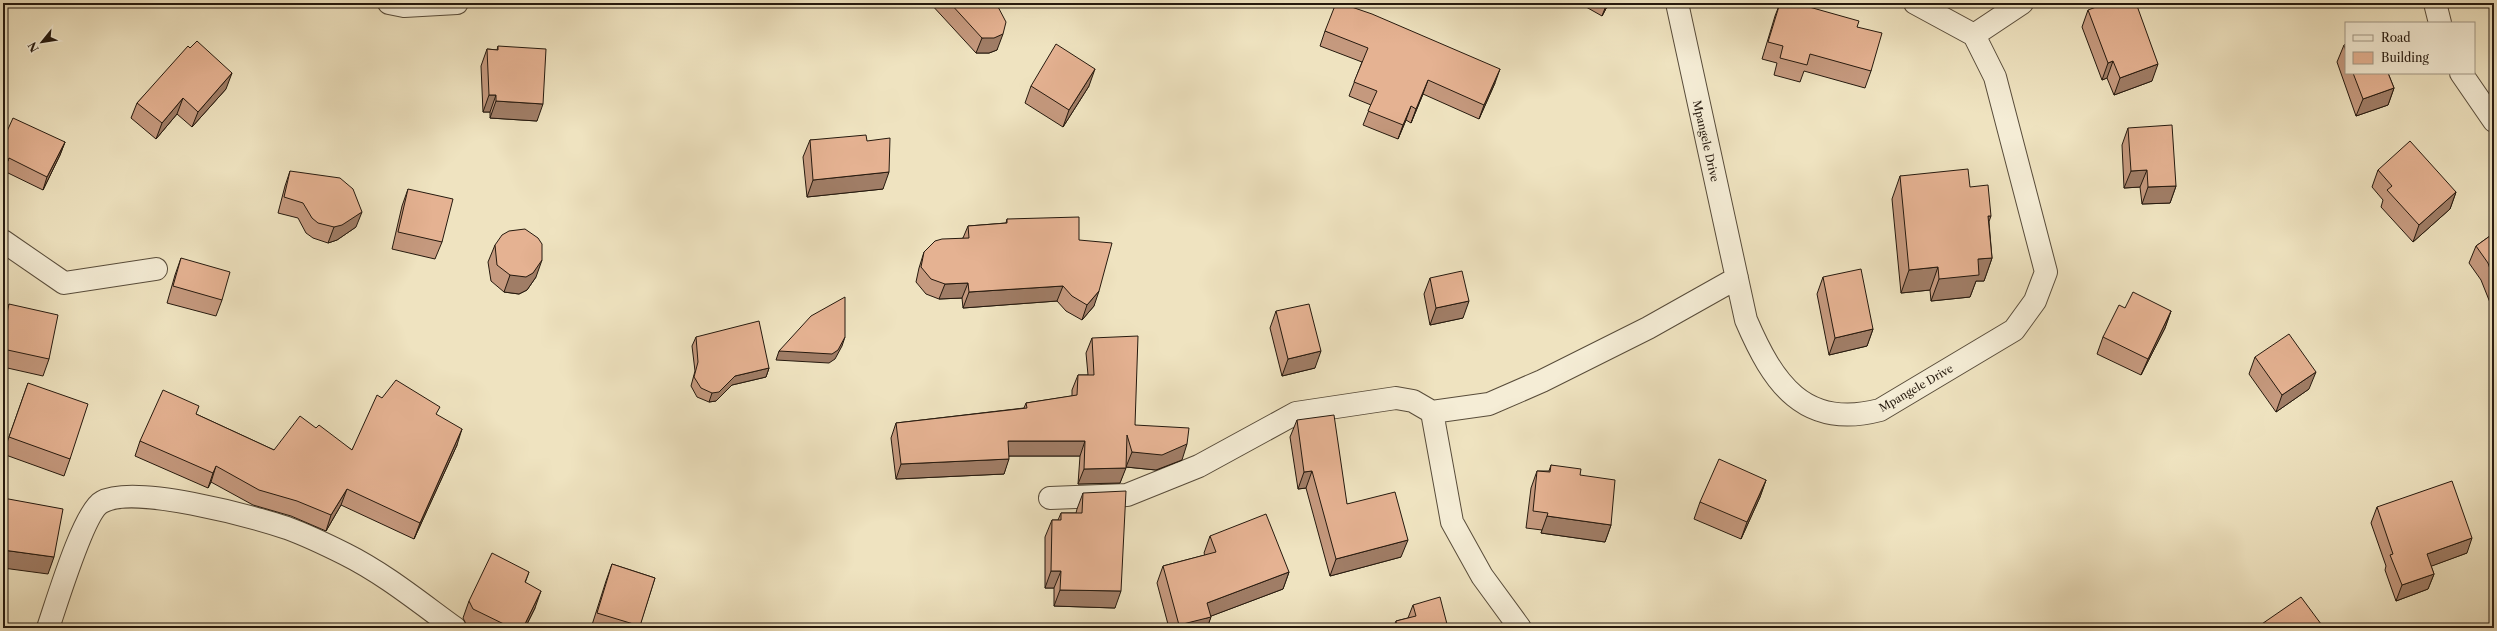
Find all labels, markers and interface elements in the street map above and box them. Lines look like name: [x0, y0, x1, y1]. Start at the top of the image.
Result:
north arrow: [22, 22, 62, 62]
legend: [2345, 22, 2475, 74]
text: Road: [2381, 30, 2411, 45]
text: N: [25, 39, 42, 55]
text: Building: [2381, 50, 2429, 65]
street label: Mpangele Drive: [1690, 99, 1722, 183]
street label: Mpangele Drive: [1876, 361, 1956, 415]

